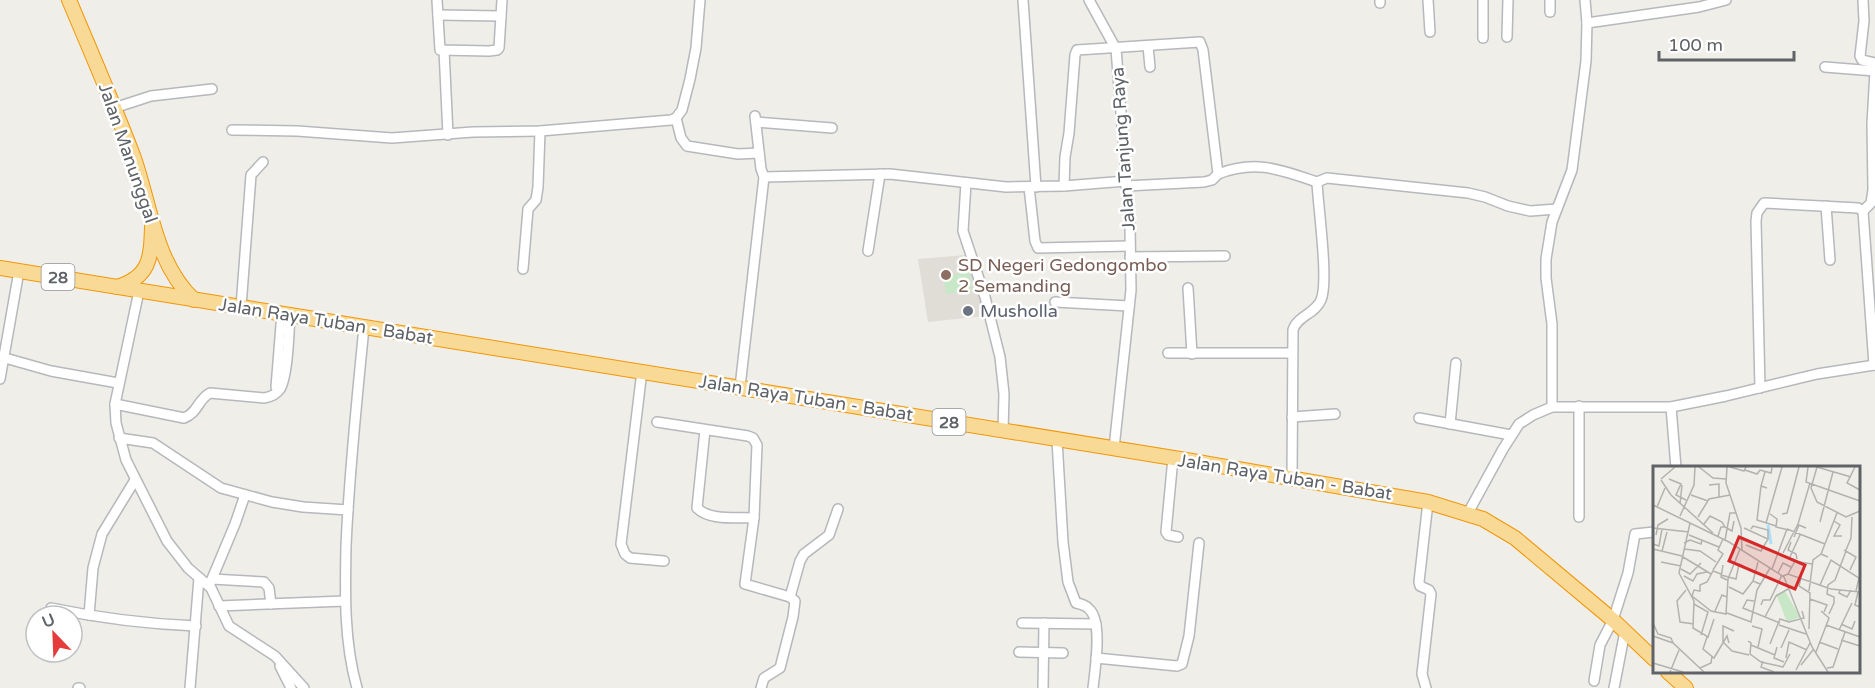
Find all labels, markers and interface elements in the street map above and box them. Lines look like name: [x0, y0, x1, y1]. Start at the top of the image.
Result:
scale bar: [1659, 24, 1794, 62]
text: 100 m: [1668, 34, 1723, 56]
street label: Jalan Tanjung Raya: [1106, 66, 1140, 232]
street label: Jalan Manunggal: [94, 80, 162, 226]
place label: SD Negeri Gedongombo 2 Semanding: [958, 254, 1168, 297]
road number: 28: [42, 264, 74, 290]
marker: SD Negeri Gedongombo 2 Semanding: [939, 268, 953, 282]
street label: Jalan Raya Tuban - Babat: [217, 293, 435, 349]
place label: Musholla: [980, 300, 1058, 322]
marker: Musholla: [961, 304, 975, 318]
street label: Jalan Raya Tuban - Babat: [697, 370, 915, 426]
road number: 28: [932, 409, 966, 435]
street label: Jalan Raya Tuban - Babat: [1176, 449, 1394, 505]
inset map: [1653, 466, 1860, 673]
north arrow: [24, 604, 84, 664]
text: U: [39, 610, 58, 633]

